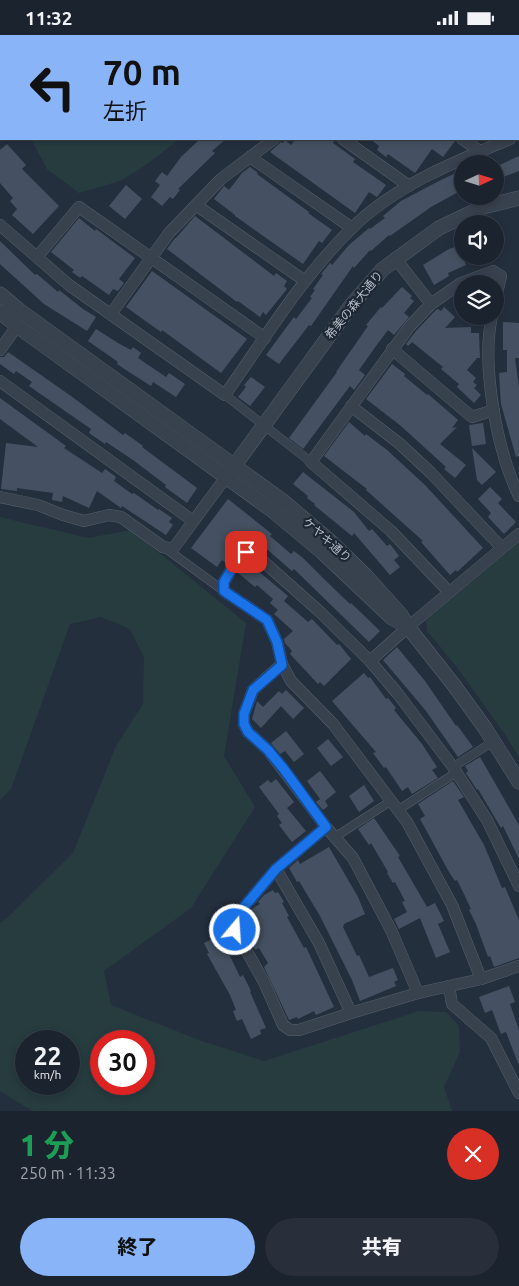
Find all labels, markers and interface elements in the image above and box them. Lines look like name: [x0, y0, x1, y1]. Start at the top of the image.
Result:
text: 11:32: [25, 7, 73, 29]
text: 70 m: [103, 52, 181, 92]
icon: left: [20, 55, 85, 120]
text: 左折: [103, 98, 147, 123]
north arrow: [454, 155, 504, 205]
map controls: [454, 155, 504, 325]
button: sound: [454, 215, 504, 265]
street label: 希美の森大通り: [322, 268, 385, 341]
button: layers: [454, 275, 504, 325]
street label: ケヤキ通り: [301, 515, 354, 565]
pin: [225, 531, 267, 573]
icon: arrive: [232, 538, 260, 566]
position arrow: [208, 903, 260, 955]
speed limit sign: 30: [90, 1030, 155, 1095]
text: 22: [33, 1042, 62, 1070]
text: km/h: [34, 1068, 61, 1081]
text: 1 分: [20, 1128, 74, 1162]
button: close: [447, 1128, 499, 1180]
text: 250 m · 11:33: [20, 1164, 116, 1182]
button: 終了: [20, 1218, 255, 1276]
button: 共有: [265, 1218, 499, 1276]

